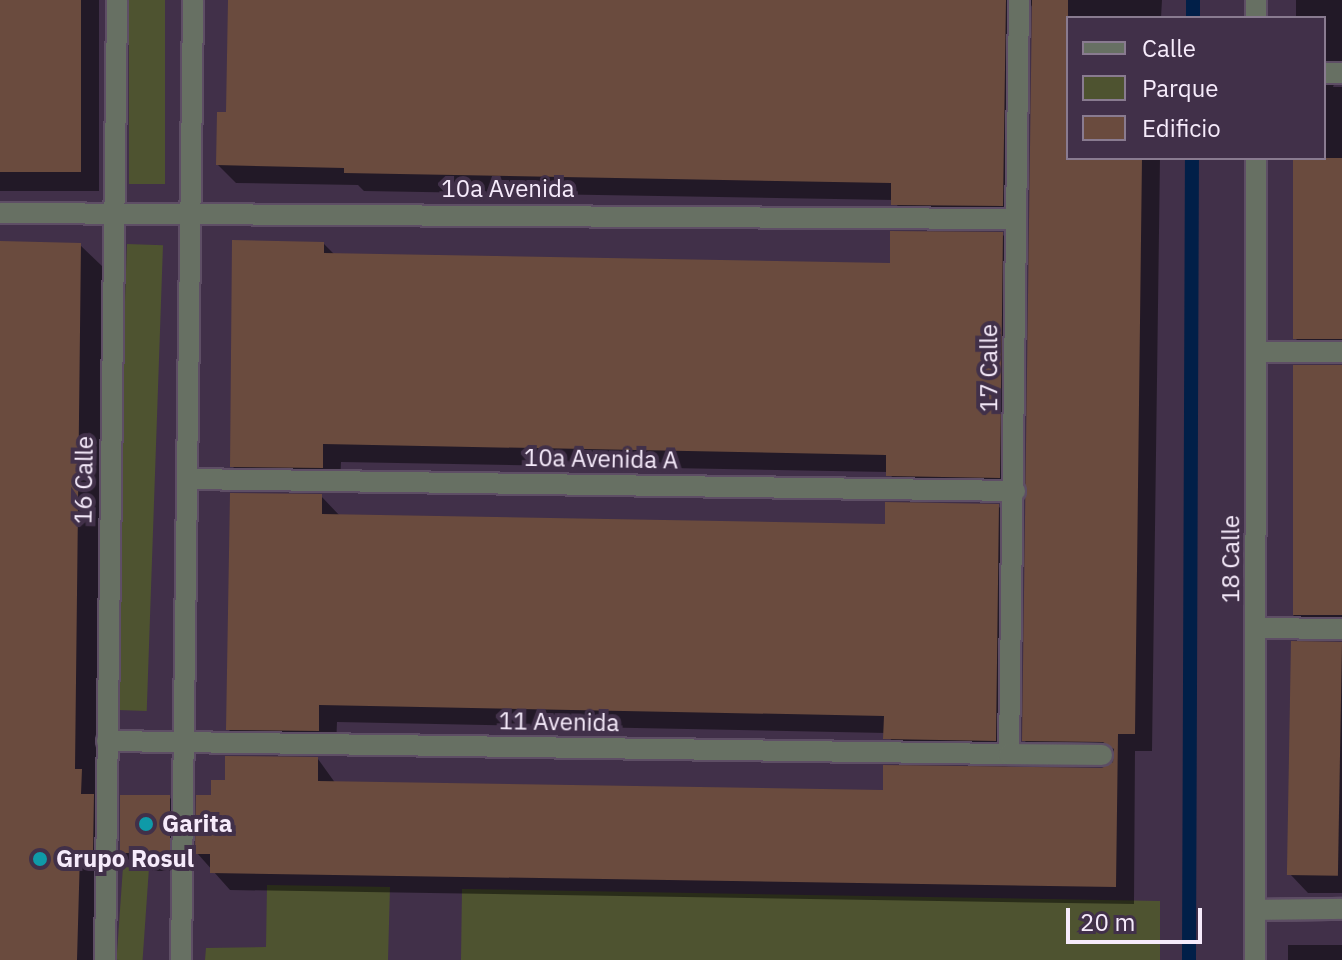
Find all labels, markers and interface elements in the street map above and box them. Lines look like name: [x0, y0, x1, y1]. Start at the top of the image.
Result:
legend: [1066, 16, 1326, 160]
text: Calle: [1142, 32, 1196, 64]
text: Parque: [1142, 72, 1219, 104]
text: Edificio: [1142, 112, 1221, 144]
street label: 10a Avenida: [441, 175, 575, 203]
street label: 17 Calle: [975, 324, 1003, 412]
street label: 16 Calle: [69, 436, 99, 524]
street label: 10a Avenida A: [524, 443, 678, 475]
street label: 18 Calle: [1217, 515, 1245, 603]
street label: 11 Avenida: [498, 707, 620, 737]
place label: Garita: [162, 810, 232, 838]
marker: Garita: [137, 815, 155, 833]
place label: Grupo Rosul: [56, 845, 194, 873]
marker: Grupo Rosul: [31, 850, 49, 868]
scale bar: [1070, 892, 1206, 942]
text: 20 m: [1080, 906, 1135, 938]

